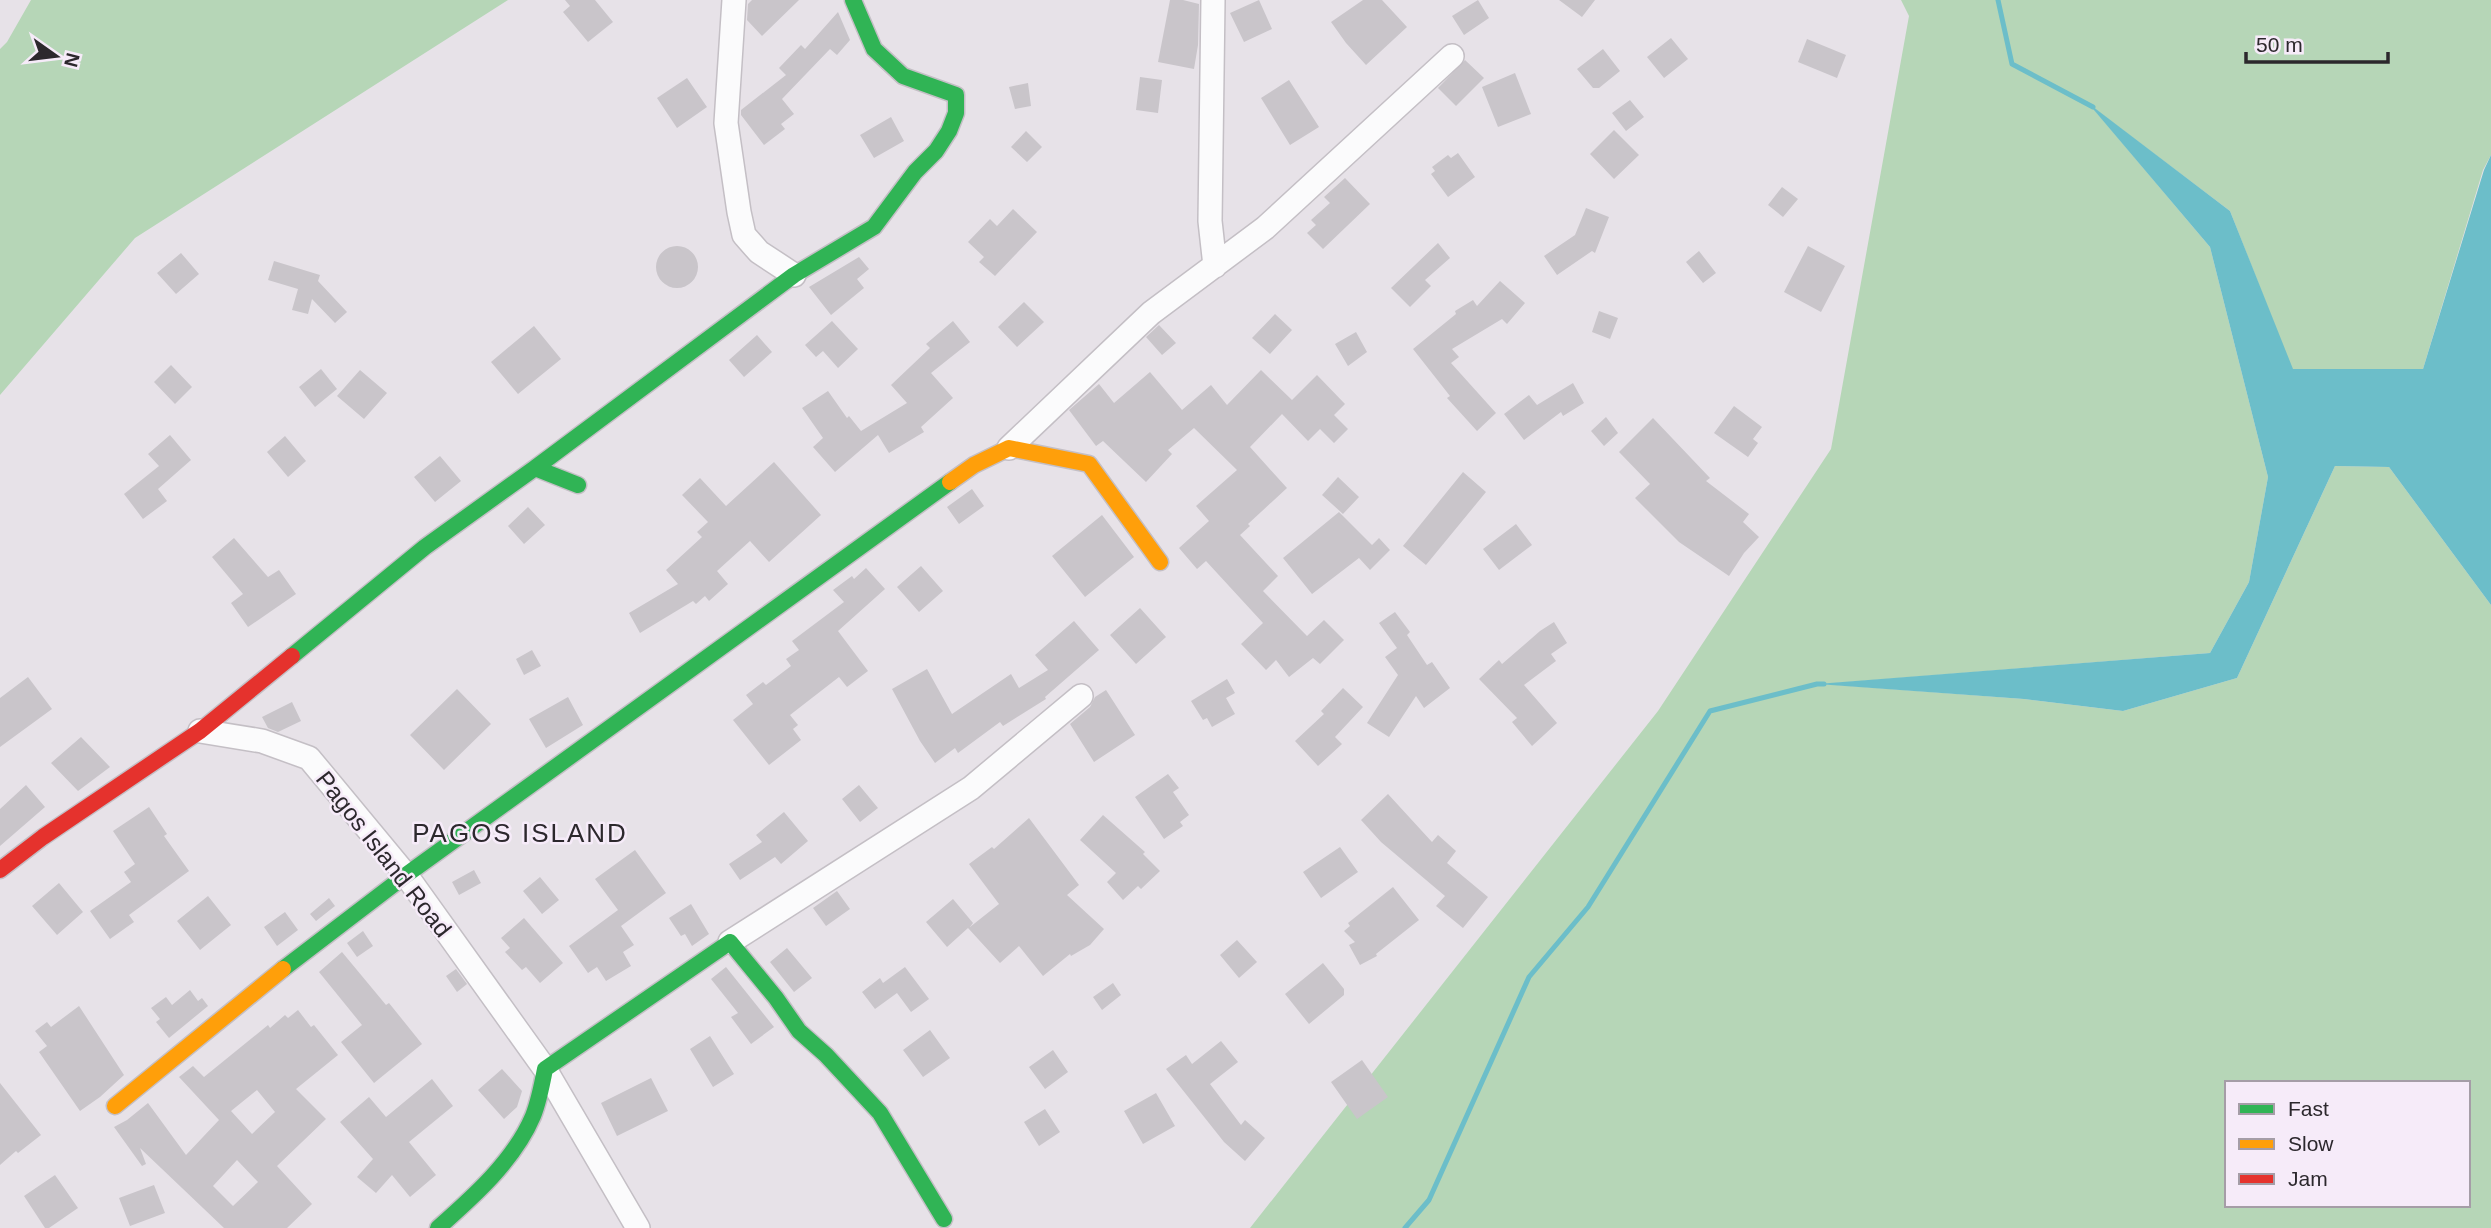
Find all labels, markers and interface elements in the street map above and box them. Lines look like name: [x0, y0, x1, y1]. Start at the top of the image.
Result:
north arrow: [21, 21, 91, 91]
scale bar: [2246, 21, 2388, 65]
text: 50 m: [2256, 33, 2303, 56]
text: N: [60, 51, 84, 69]
street label: Pagos Island Road: [311, 766, 457, 942]
district label: PAGOS ISLAND: [412, 818, 628, 848]
legend: [2225, 1081, 2470, 1207]
text: Fast: [2288, 1097, 2329, 1120]
text: Slow: [2288, 1132, 2334, 1155]
text: Jam: [2288, 1167, 2328, 1190]

